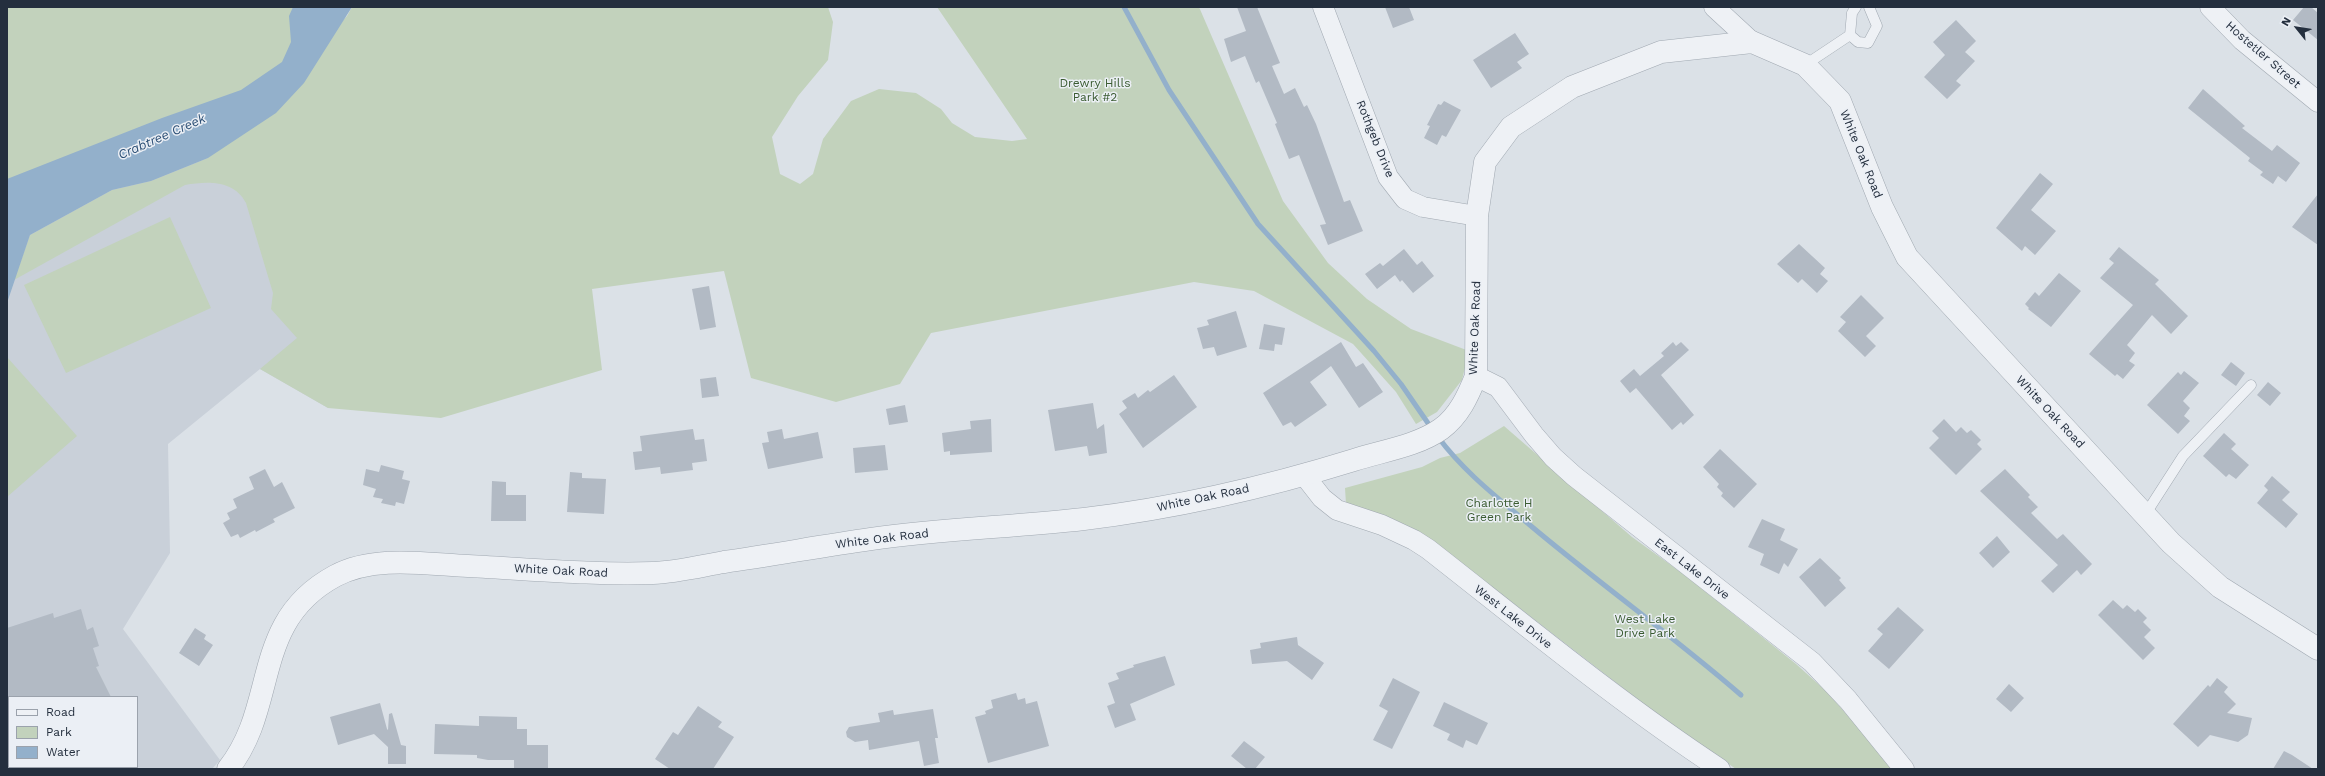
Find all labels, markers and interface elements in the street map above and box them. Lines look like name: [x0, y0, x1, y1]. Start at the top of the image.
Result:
north arrow: [2277, 8, 2317, 48]
text: N: [2279, 15, 2294, 29]
street label: Hostetler Street: [2223, 18, 2303, 92]
park label: Drewry Hills Park #2: [1060, 76, 1130, 104]
street label: Rothgeb Drive: [1353, 98, 1397, 180]
street label: White Oak Road: [1837, 108, 1885, 200]
water label: Crabtree Creek: [116, 111, 208, 163]
street label: White Oak Road: [1466, 281, 1484, 375]
street label: White Oak Road: [2013, 373, 2087, 451]
street label: White Oak Road: [1155, 481, 1251, 515]
park label: Charlotte H Green Park: [1465, 496, 1533, 524]
street label: White Oak Road: [834, 526, 930, 552]
street label: East Lake Drive: [1652, 535, 1732, 603]
street label: White Oak Road: [514, 561, 608, 581]
street label: West Lake Drive: [1471, 582, 1555, 652]
park label: West Lake Drive Park: [1615, 612, 1675, 640]
legend: [8, 696, 138, 768]
text: Road: [46, 705, 75, 719]
text: Park: [46, 725, 72, 739]
text: Water: [46, 745, 80, 759]

